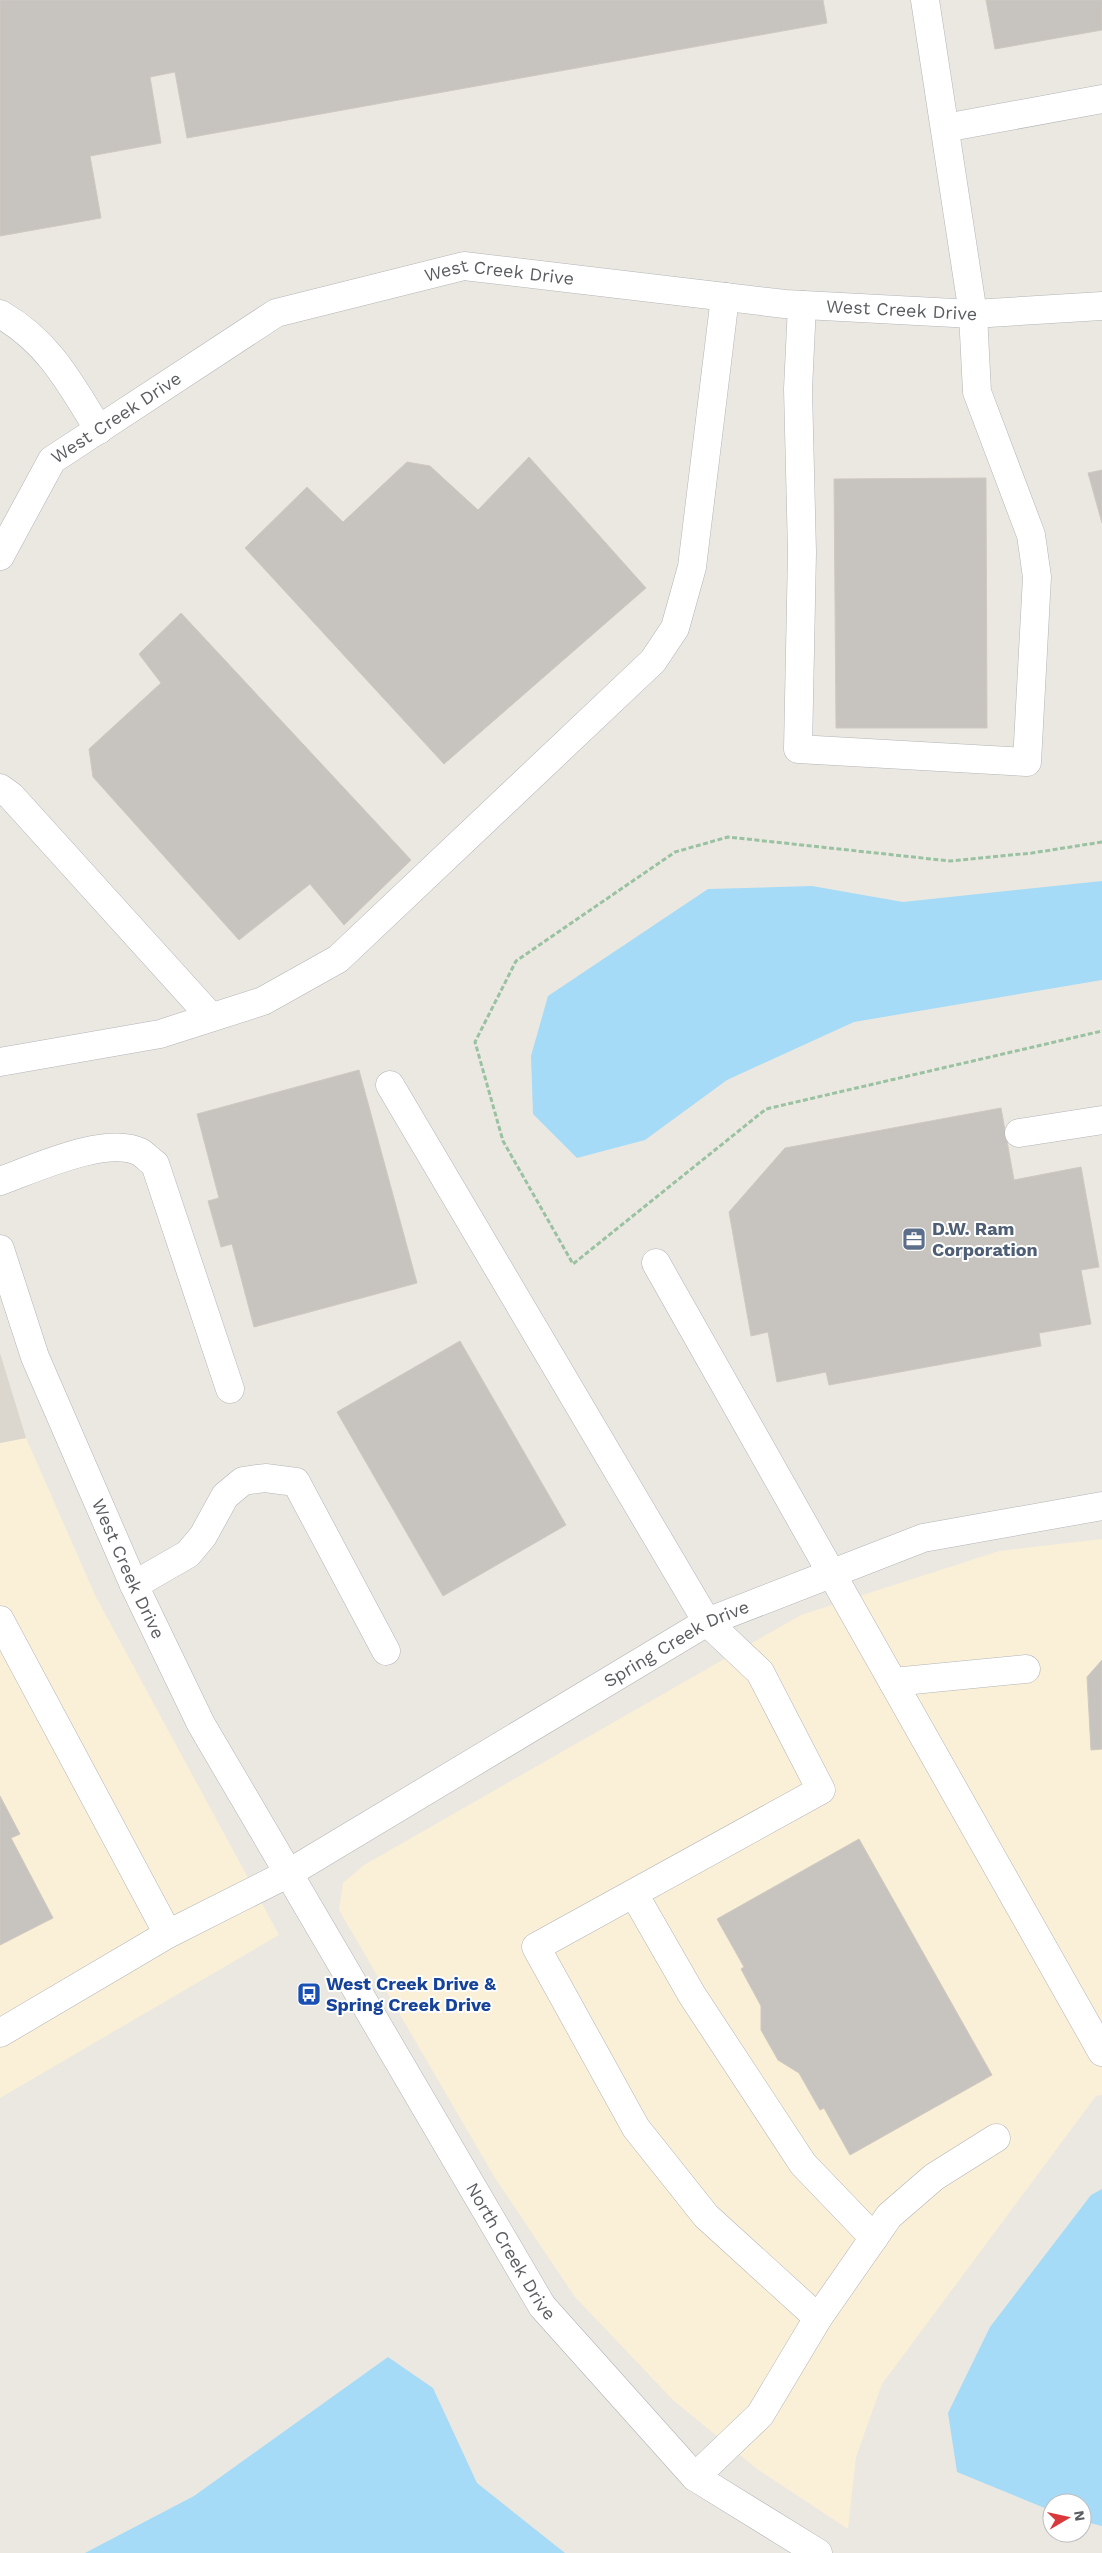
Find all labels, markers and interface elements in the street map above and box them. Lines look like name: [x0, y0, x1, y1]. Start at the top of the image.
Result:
street label: West Creek Drive: [422, 254, 575, 289]
street label: West Creek Drive: [826, 295, 978, 324]
street label: West Creek Drive: [47, 367, 185, 468]
place label: D.W. Ram Corporation: [932, 1218, 1038, 1260]
office icon: D.W. Ram Corporation: [901, 1226, 927, 1252]
street label: West Creek Drive: [88, 1496, 169, 1642]
street label: Spring Creek Drive: [600, 1596, 752, 1692]
place label: West Creek Drive & Spring Creek Drive: [326, 1973, 496, 2015]
bus stop icon: West Creek Drive & Spring Creek Drive: [296, 1981, 322, 2007]
street label: North Creek Drive: [462, 2179, 560, 2324]
north arrow: [1042, 2493, 1092, 2543]
text: N: [1071, 2510, 1089, 2522]

